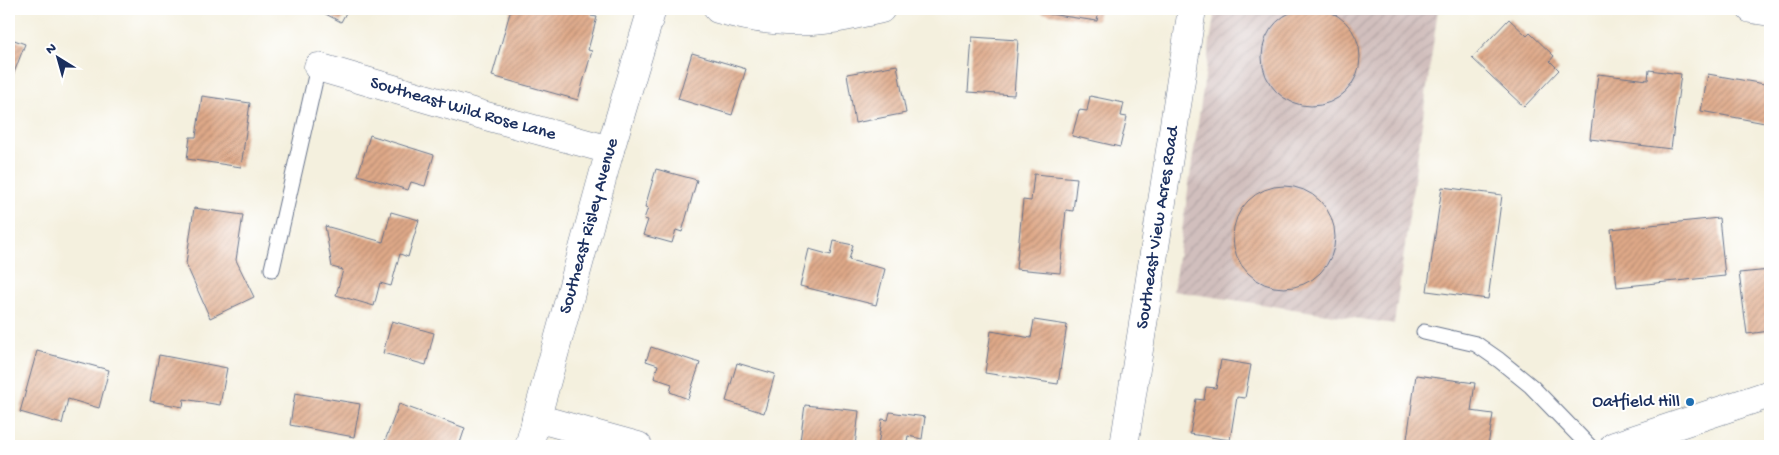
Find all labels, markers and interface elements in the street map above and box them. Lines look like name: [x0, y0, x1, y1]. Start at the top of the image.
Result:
north arrow: [32, 32, 82, 82]
text: N: [43, 40, 60, 59]
street label: Southeast Wild Rose Lane: [368, 72, 559, 145]
street label: Southeast View Acres Road: [1132, 123, 1184, 330]
street label: Southeast Risley Avenue: [555, 135, 624, 316]
place label: Oatfield Hill: [1592, 392, 1680, 413]
marker: Oatfield Hill: [1684, 396, 1696, 408]

